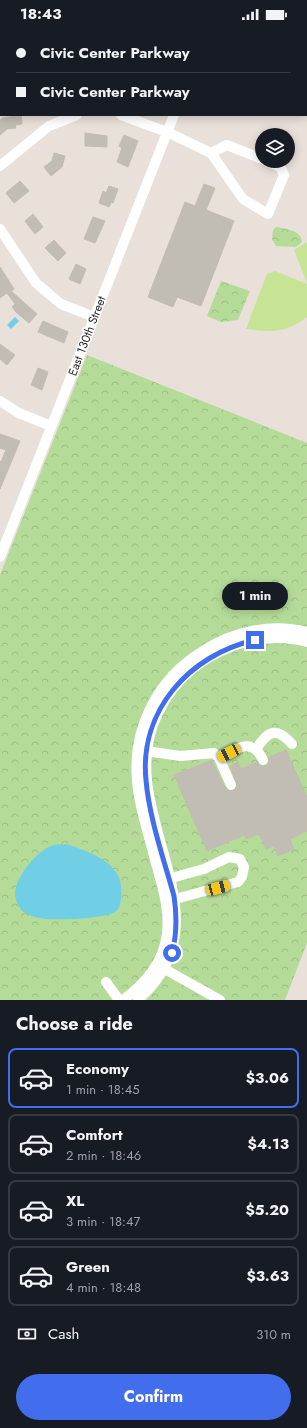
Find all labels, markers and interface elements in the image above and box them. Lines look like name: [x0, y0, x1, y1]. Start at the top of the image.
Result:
text: 18:43: [20, 3, 62, 25]
text: Civic Center Parkway: [40, 42, 190, 64]
text: Civic Center Parkway: [40, 81, 190, 103]
map controls: [255, 128, 295, 168]
button: layers: [255, 128, 295, 168]
street label: East 130th Street: [63, 293, 111, 379]
callout: 1 min: [222, 582, 288, 610]
text: 1 min: [239, 586, 271, 605]
route end: [246, 631, 264, 649]
car: [216, 742, 242, 764]
car: [205, 879, 231, 897]
route start: [163, 944, 181, 962]
text: Choose a ride: [16, 1011, 133, 1037]
text: Economy: [66, 1058, 129, 1080]
icon: car: [18, 1060, 54, 1096]
text: $3.06: [246, 1067, 289, 1089]
text: 1 min · 18:45: [66, 1080, 140, 1099]
text: Comfort: [66, 1124, 123, 1146]
icon: car: [18, 1126, 54, 1162]
text: $4.13: [247, 1133, 289, 1155]
text: 2 min · 18:46: [66, 1146, 141, 1165]
text: XL: [66, 1190, 84, 1212]
icon: car: [18, 1192, 54, 1228]
text: $5.20: [245, 1199, 289, 1221]
text: 3 min · 18:47: [66, 1212, 140, 1231]
text: Green: [66, 1256, 110, 1278]
icon: car: [18, 1258, 54, 1294]
text: $3.63: [246, 1265, 289, 1287]
text: 4 min · 18:48: [66, 1278, 141, 1297]
icon: cash: [16, 1323, 38, 1345]
text: Cash: [48, 1323, 79, 1345]
text: 310 m: [256, 1325, 291, 1344]
button: Confirm: [16, 1374, 291, 1420]

